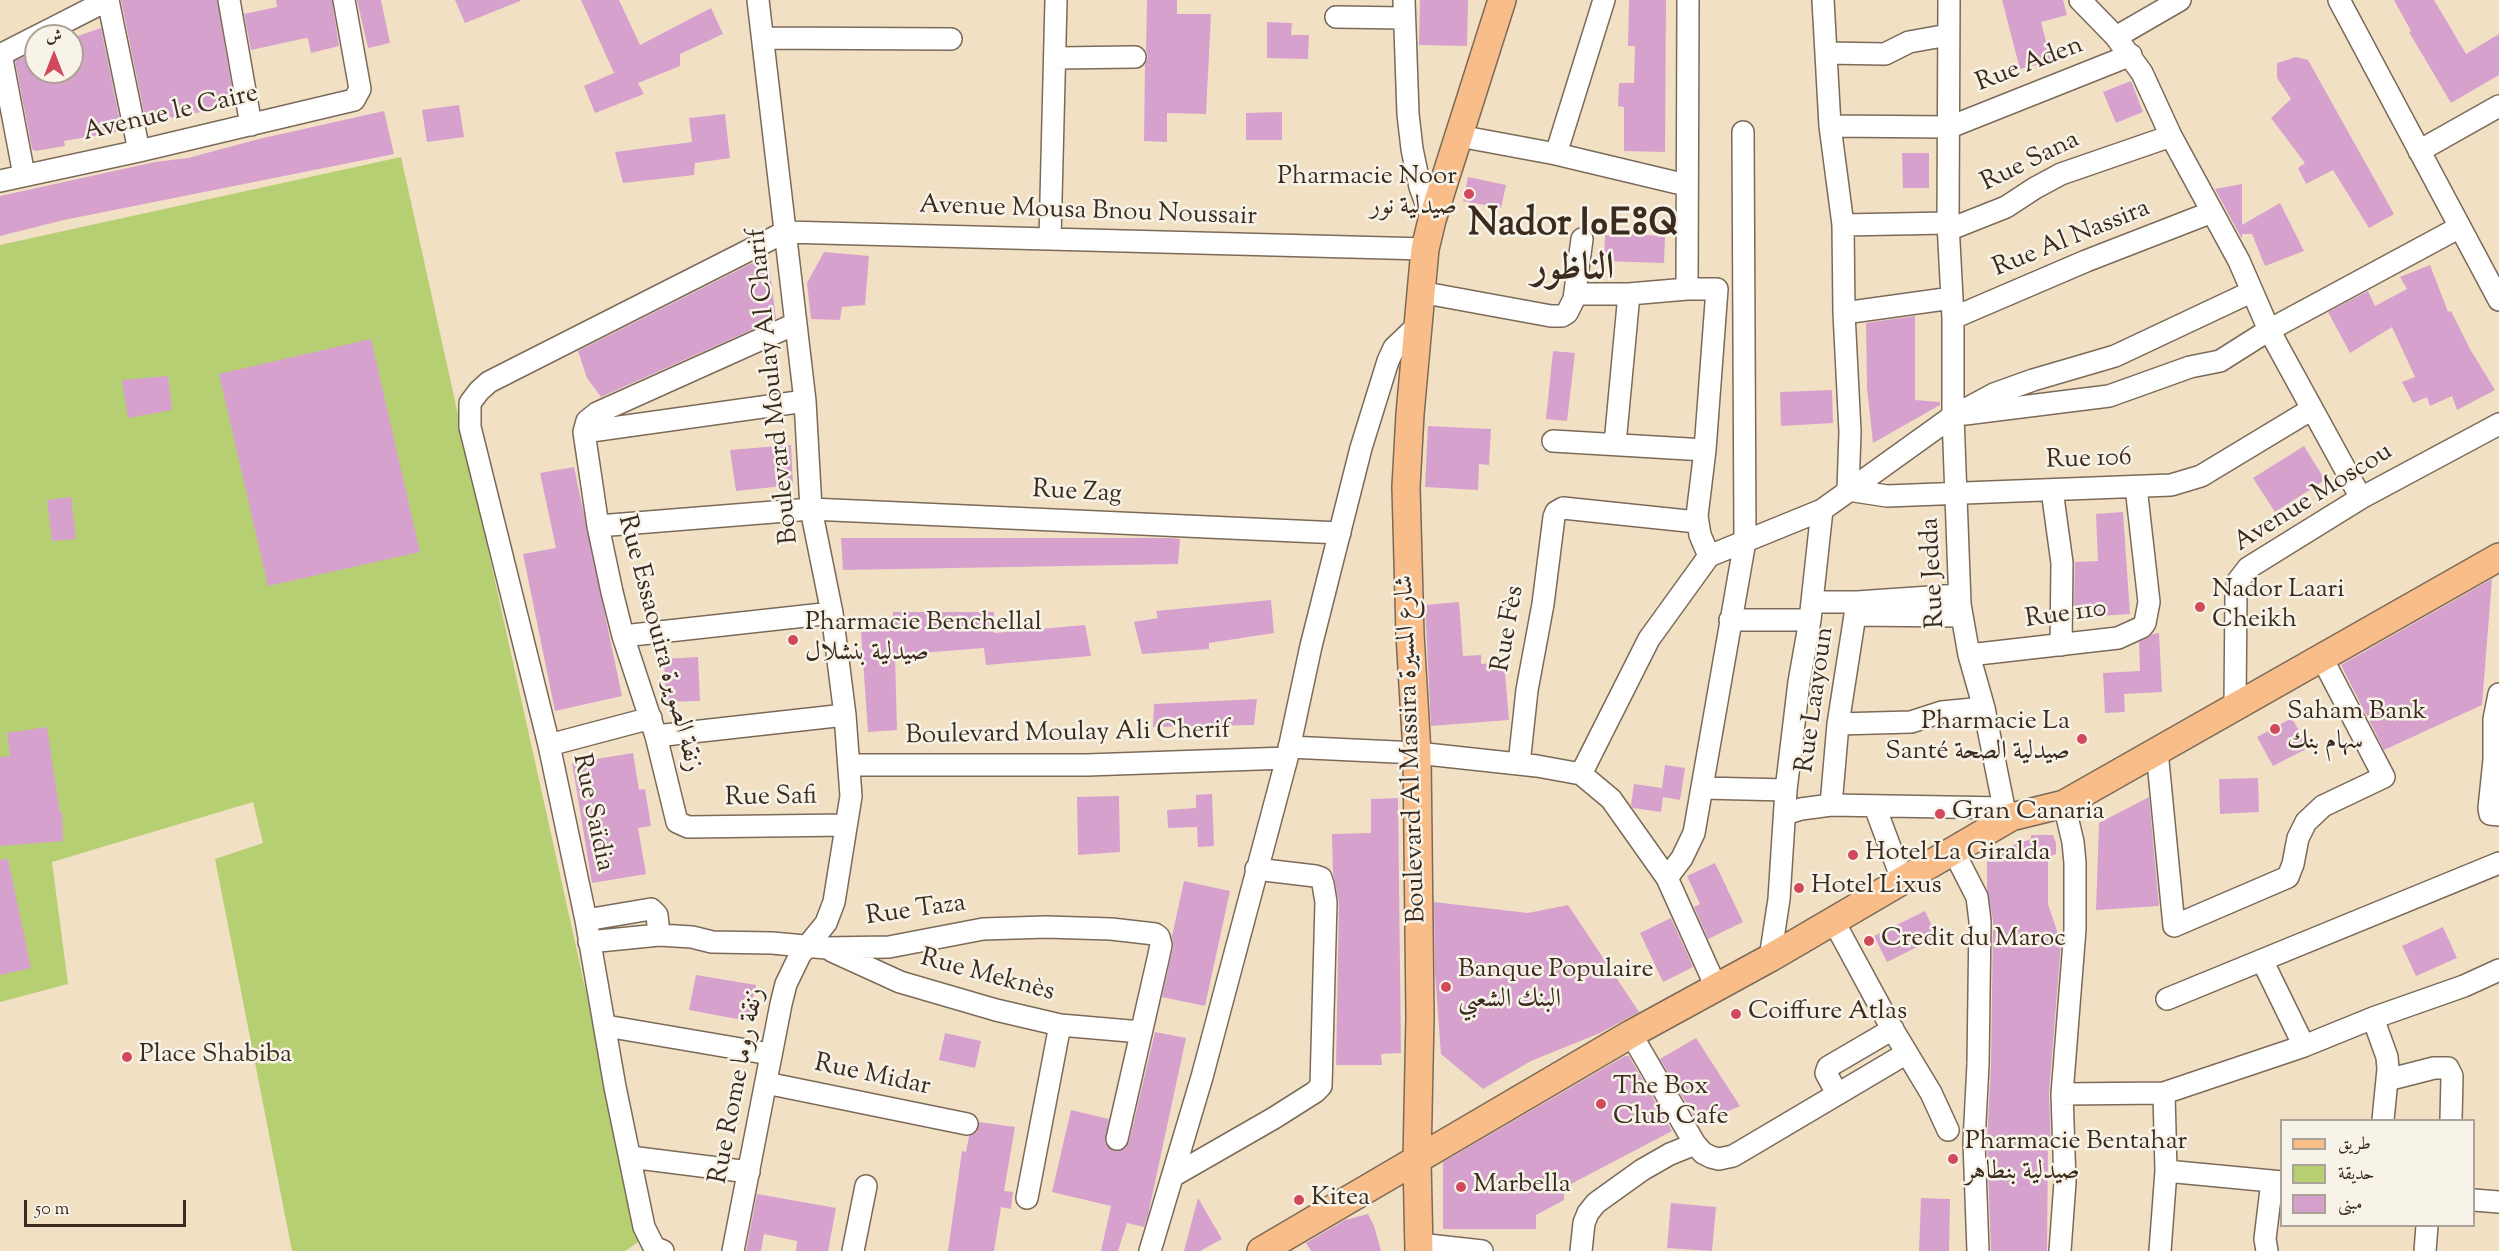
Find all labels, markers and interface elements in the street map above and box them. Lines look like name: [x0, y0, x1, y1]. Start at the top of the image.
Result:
north arrow: [24, 24, 84, 84]
text: ش: [46, 26, 62, 49]
street label: Rue Aden: [1972, 31, 2088, 101]
street label: Avenue le Caire: [80, 80, 262, 150]
street label: Rue Sana: [1977, 126, 2085, 200]
place label: Pharmacie Noor صيدلية نور: [1277, 163, 1457, 224]
marker: Pharmacie Noor صيدلية نور: [1462, 187, 1476, 201]
street label: Avenue Mousa Bnou Noussair: [919, 192, 1257, 234]
street label: Rue Al Nassira: [1989, 194, 2155, 286]
district label: Nador ⵏⴰⴹⵓⵕ الناظور: [1468, 205, 1678, 294]
street label: Boulevard Moulay Al Charif: [743, 227, 807, 545]
street label: Avenue Moscou: [2229, 438, 2399, 560]
street label: Rue 106: [2046, 444, 2132, 478]
street label: Rue Zag: [1031, 476, 1123, 512]
street label: Rue Essaouira زنقة الصويرة: [609, 512, 707, 776]
street label: Rue Jedda: [1917, 517, 1953, 629]
street label: Boulevard Al Massira شارع المسيرة: [1391, 574, 1435, 924]
place label: Nador Laari Cheikh: [2212, 576, 2345, 638]
street label: Rue Fès: [1487, 584, 1533, 674]
street label: Rue 110: [2023, 595, 2109, 637]
marker: Nador Laari Cheikh: [2193, 600, 2207, 614]
place label: Pharmacie Benchellal صيدلية بنشلال: [805, 609, 1042, 670]
street label: Rue Laayoun: [1791, 625, 1843, 775]
marker: Pharmacie Benchellal صيدلية بنشلال: [786, 633, 800, 647]
place label: Saham Bank سهام بنك: [2287, 698, 2427, 760]
place label: Pharmacie La Santé صيدلية الصحة: [1885, 708, 2070, 770]
street label: Boulevard Moulay Ali Cherif: [905, 717, 1231, 753]
marker: Saham Bank سهام بنك: [2268, 722, 2282, 736]
marker: Pharmacie La Santé صيدلية الصحة: [2075, 732, 2089, 746]
street label: Rue Saïdia: [563, 751, 619, 875]
street label: Rue Safi: [725, 783, 817, 815]
place label: Gran Canaria: [1952, 798, 2105, 830]
marker: Gran Canaria: [1933, 807, 1947, 821]
place label: Hotel La Giralda: [1865, 839, 2050, 871]
marker: Hotel La Giralda: [1846, 848, 1860, 862]
place label: Hotel Lixus: [1811, 872, 1942, 904]
marker: Hotel Lixus: [1792, 881, 1806, 895]
street label: Rue Taza: [864, 890, 968, 934]
place label: Credit du Maroc: [1881, 925, 2066, 957]
marker: Credit du Maroc: [1862, 934, 1876, 948]
street label: Rue Meknès: [916, 944, 1058, 1010]
place label: Banque Populaire البنك الشعبي: [1458, 956, 1654, 1018]
marker: Banque Populaire البنك الشعبي: [1439, 980, 1453, 994]
street label: Rue Rome زنقة روما: [705, 985, 773, 1187]
place label: Coiffure Atlas: [1748, 998, 1907, 1030]
marker: Coiffure Atlas: [1729, 1007, 1743, 1021]
place label: Place Shabiba: [139, 1041, 292, 1073]
street label: Rue Midar: [811, 1049, 933, 1105]
marker: Place Shabiba: [120, 1050, 134, 1064]
place label: The Box Club Cafe: [1613, 1073, 1729, 1134]
marker: The Box Club Cafe: [1594, 1097, 1608, 1111]
legend: [2280, 1119, 2475, 1227]
place label: Pharmacie Bentahar صيدلية بنطاهر: [1965, 1128, 2187, 1190]
text: طريق: [2338, 1132, 2371, 1158]
marker: Pharmacie Bentahar صيدلية بنطاهر: [1946, 1152, 1960, 1166]
text: حديقة: [2338, 1162, 2374, 1188]
place label: Marbella: [1473, 1171, 1571, 1203]
marker: Marbella: [1454, 1180, 1468, 1194]
place label: Kitea: [1311, 1184, 1370, 1216]
scale bar: [27, 1188, 189, 1226]
text: مبنى: [2338, 1192, 2363, 1218]
marker: Kitea: [1292, 1193, 1306, 1207]
text: 50 m: [35, 1197, 69, 1223]

